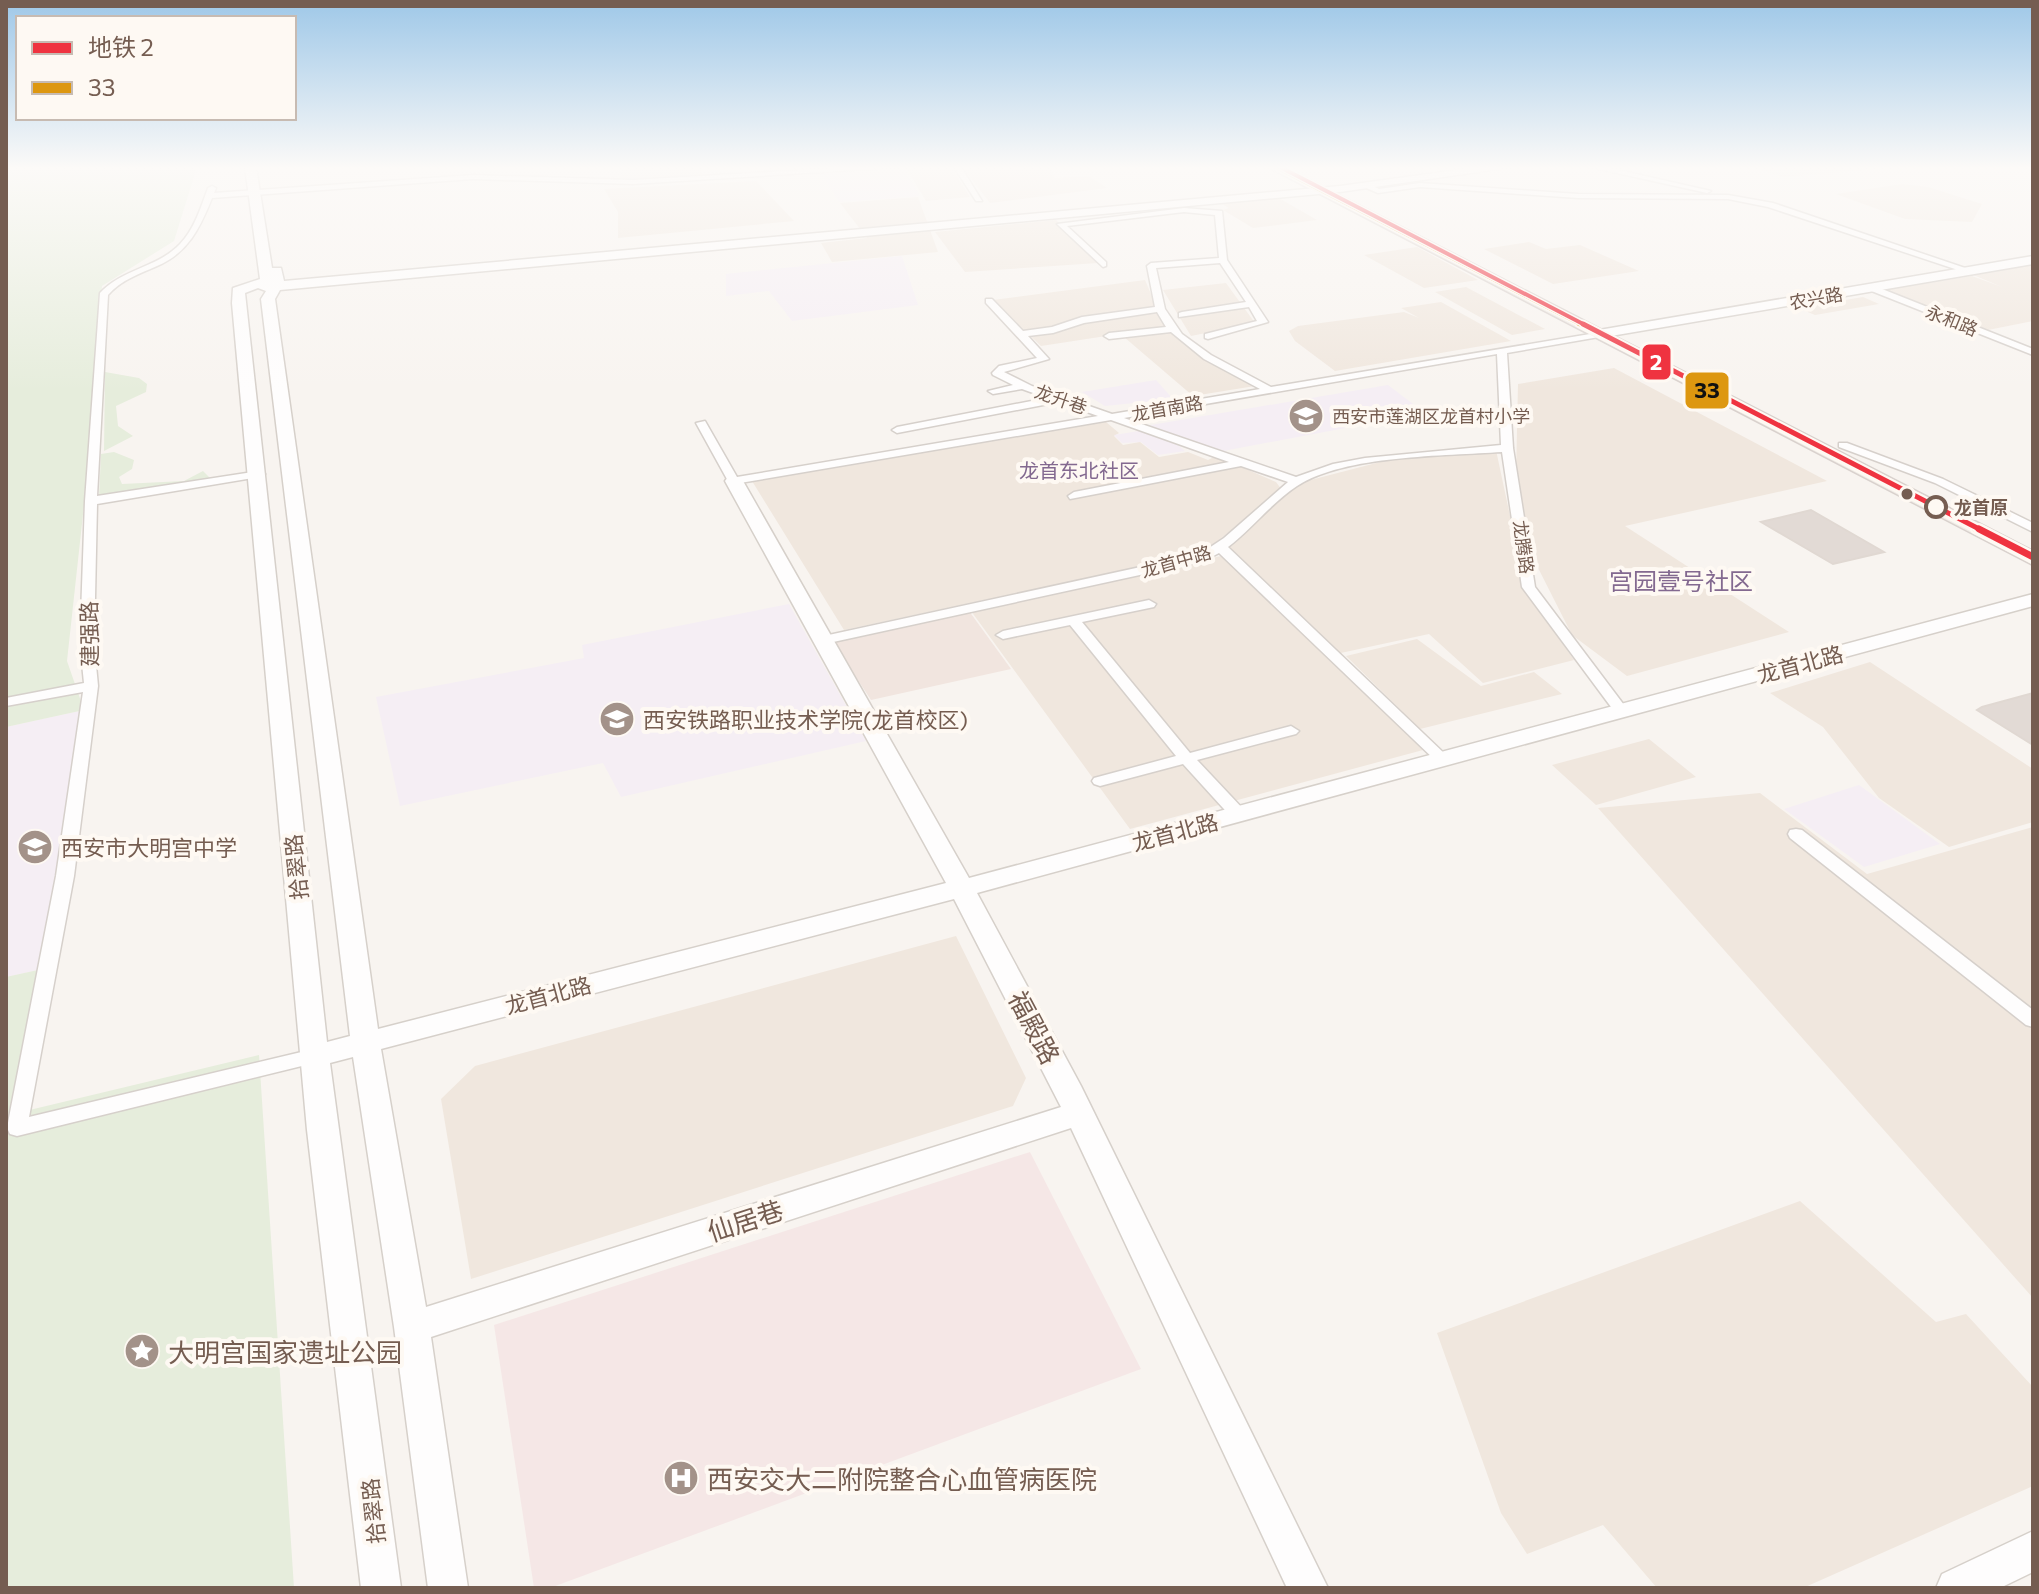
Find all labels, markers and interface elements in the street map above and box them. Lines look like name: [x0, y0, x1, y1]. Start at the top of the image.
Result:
legend: [16, 16, 296, 120]
text: 地铁 2: [88, 32, 154, 61]
text: 33: [88, 72, 115, 101]
street label: 农兴路: [1788, 282, 1844, 314]
street label: 永和路: [1923, 300, 1981, 340]
line badge: 2: [1641, 343, 1672, 381]
text: 2: [1650, 348, 1662, 375]
line badge: 33: [1684, 371, 1730, 410]
text: 33: [1694, 376, 1720, 403]
street label: 龙升巷: [1032, 380, 1090, 418]
street label: 龙首南路: [1130, 391, 1204, 425]
school or university icon: 西安市莲湖区龙首村小学: [1287, 397, 1325, 435]
place label: 西安市莲湖区龙首村小学: [1332, 405, 1530, 427]
district label: 龙首东北社区: [1019, 458, 1139, 482]
unlabelled marker: [1899, 486, 1915, 502]
marker: 龙首原: [1925, 496, 1947, 518]
place label: 龙首原: [1954, 496, 2008, 518]
street label: 龙腾路: [1509, 519, 1539, 575]
street label: 龙首中路: [1138, 541, 1214, 581]
district label: 宫园壹号社区: [1609, 566, 1753, 595]
street label: 建强路: [75, 601, 103, 667]
street label: 龙首北路: [1754, 640, 1846, 688]
school or university icon: 西安铁路职业技术学院(龙首校区): [598, 700, 636, 738]
place label: 西安铁路职业技术学院(龙首校区): [643, 706, 968, 733]
street label: 龙首北路: [1129, 808, 1221, 856]
school or university icon: 西安市大明宫中学: [16, 828, 54, 866]
street label: 拾翠路: [279, 833, 313, 901]
place label: 西安市大明宫中学: [61, 834, 237, 861]
street label: 龙首北路: [502, 971, 594, 1019]
street label: 福殿路: [1003, 985, 1067, 1069]
street label: 仙居巷: [703, 1193, 787, 1247]
place icon: 大明宫国家遗址公园: [123, 1332, 161, 1370]
place label: 大明宫国家遗址公园: [168, 1336, 402, 1367]
hospital icon: 西安交大二附院整合心血管病医院: [662, 1459, 700, 1497]
place label: 西安交大二附院整合心血管病医院: [707, 1463, 1097, 1494]
street label: 拾翠路: [356, 1477, 390, 1545]

